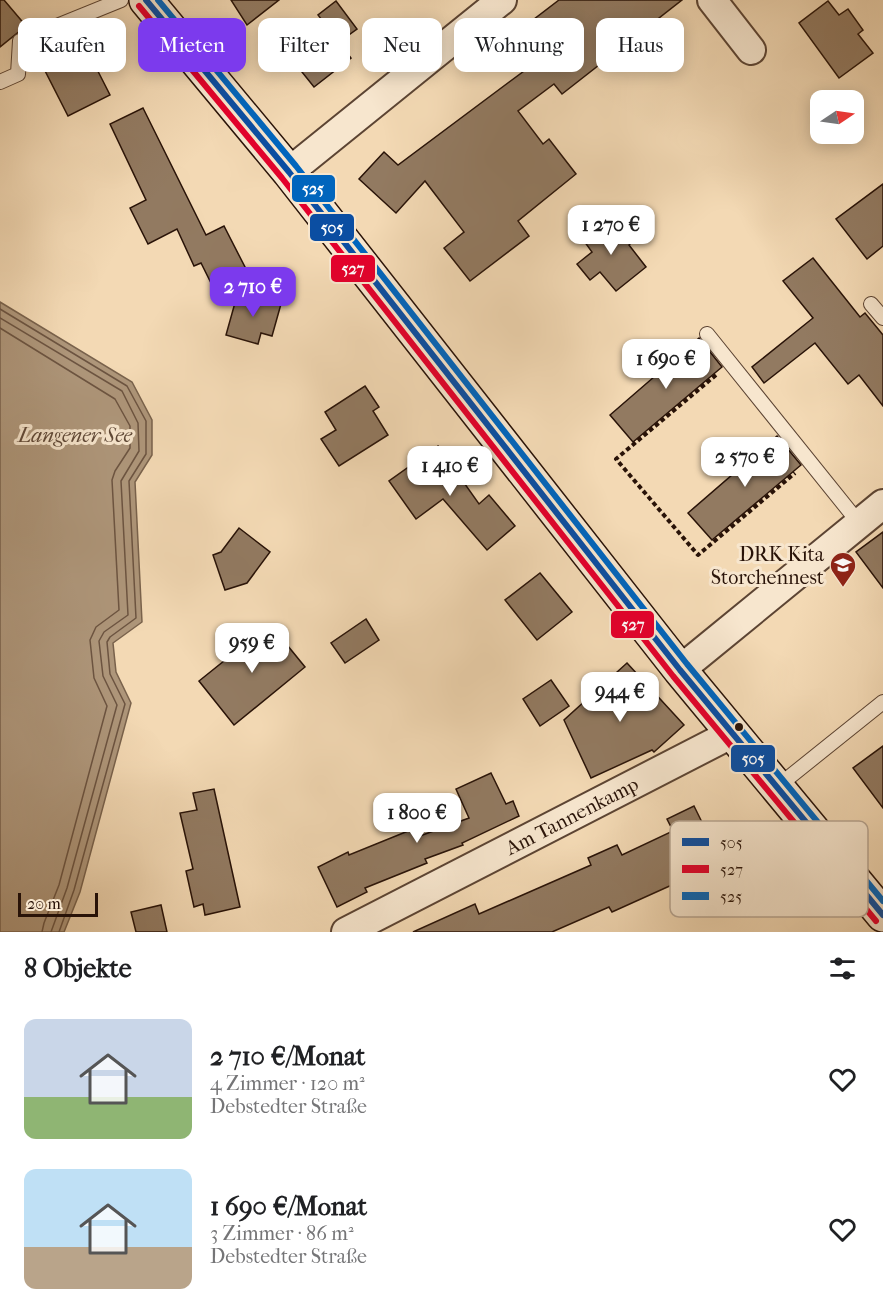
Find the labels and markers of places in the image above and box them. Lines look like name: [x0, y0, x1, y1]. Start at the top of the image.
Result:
pin: 1 270 €: [556, 205, 666, 256]
pin: 2 710 €: [198, 267, 308, 318]
pin: 1 690 €: [611, 339, 721, 390]
pin: 2 570 €: [690, 437, 800, 488]
pin: 1 410 €: [395, 446, 505, 497]
place label: DRK Kita Storchennest: [711, 543, 825, 589]
school or university icon: DRK Kita Storchennest: [828, 550, 858, 588]
pin: 959 €: [210, 623, 294, 674]
pin: 944 €: [578, 672, 662, 723]
unlabelled marker: [733, 721, 745, 733]
pin: 1 800 €: [362, 793, 472, 844]

